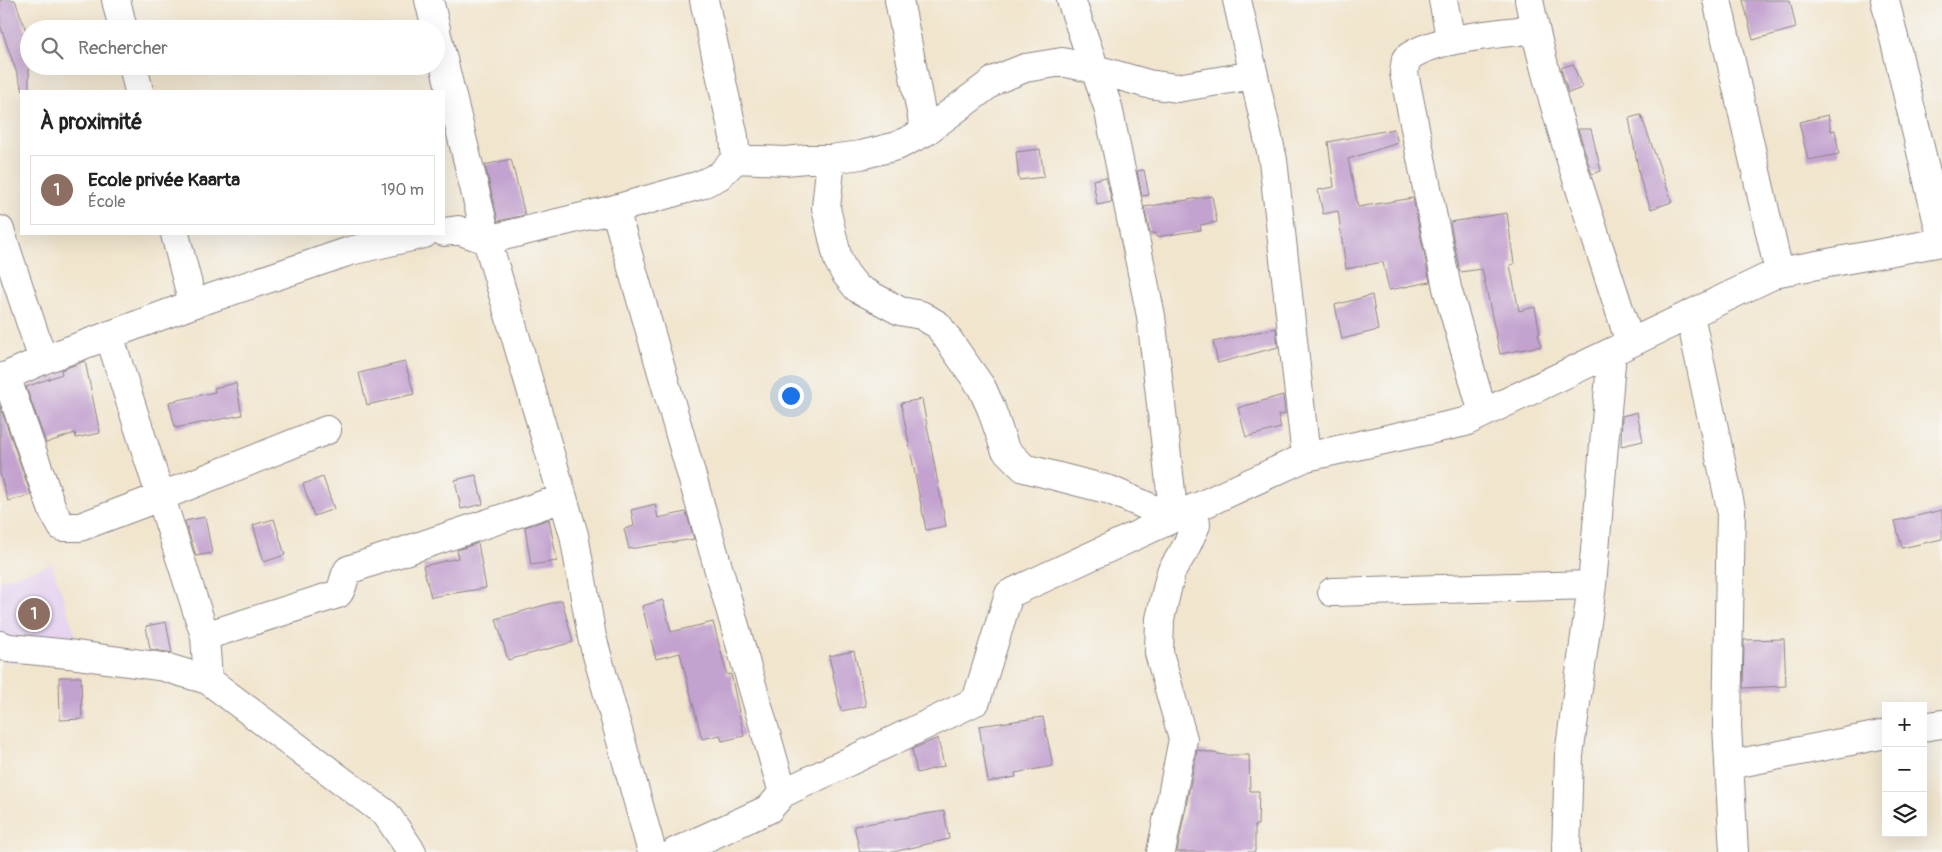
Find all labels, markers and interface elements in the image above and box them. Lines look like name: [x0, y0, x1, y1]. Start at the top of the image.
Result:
search box: [20, 20, 445, 75]
icon: search: [38, 34, 66, 62]
text: Rechercher: [78, 36, 168, 60]
text: À proximité: [40, 109, 143, 136]
text: Ecole privée Kaarta: [88, 168, 240, 192]
text: 1: [54, 180, 60, 200]
text: 190 m: [381, 180, 424, 200]
text: École: [88, 192, 125, 212]
your location: [778, 383, 804, 409]
pin: 1: [18, 595, 50, 633]
map controls: [1882, 702, 1927, 837]
button: +: [1882, 702, 1927, 747]
button: −: [1882, 747, 1927, 792]
button: layers: [1882, 792, 1927, 837]

